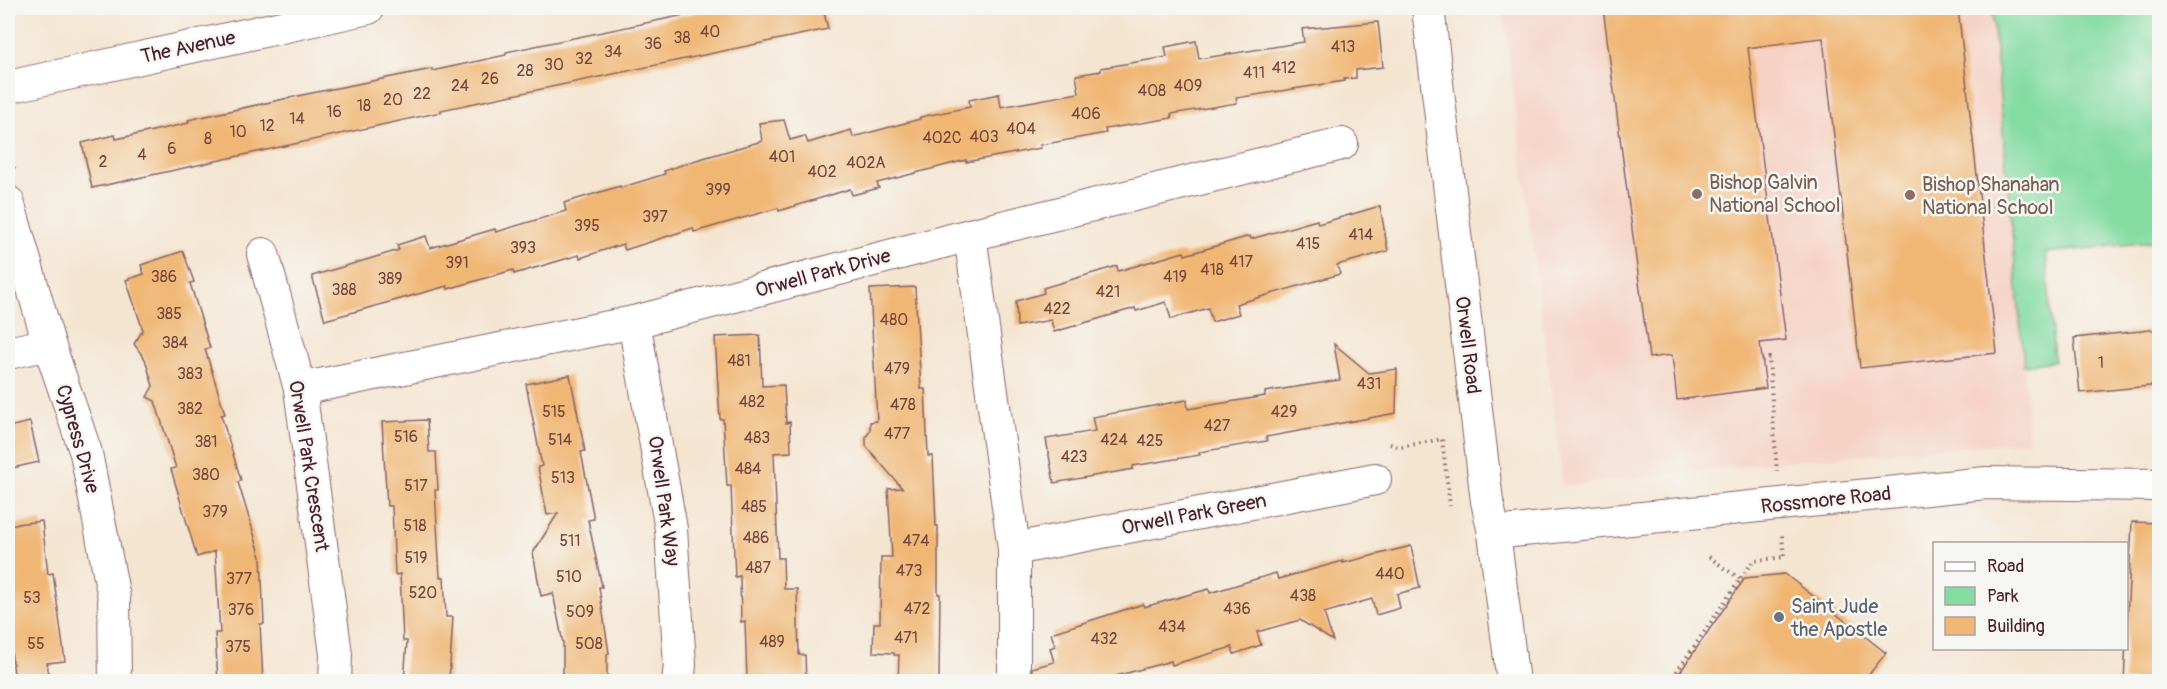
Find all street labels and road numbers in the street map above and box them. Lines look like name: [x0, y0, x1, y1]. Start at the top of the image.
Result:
street label: The Avenue: [138, 25, 238, 69]
street label: Orwell Park Drive: [753, 243, 894, 303]
street label: Orwell Road: [1450, 295, 1486, 395]
street label: Orwell Park Crescent: [283, 379, 335, 554]
street label: Cypress Drive: [51, 382, 105, 496]
street label: Orwell Park Way: [642, 434, 686, 568]
street label: Rossmore Road: [1760, 481, 1892, 519]
street label: Orwell Park Green: [1119, 488, 1269, 540]

